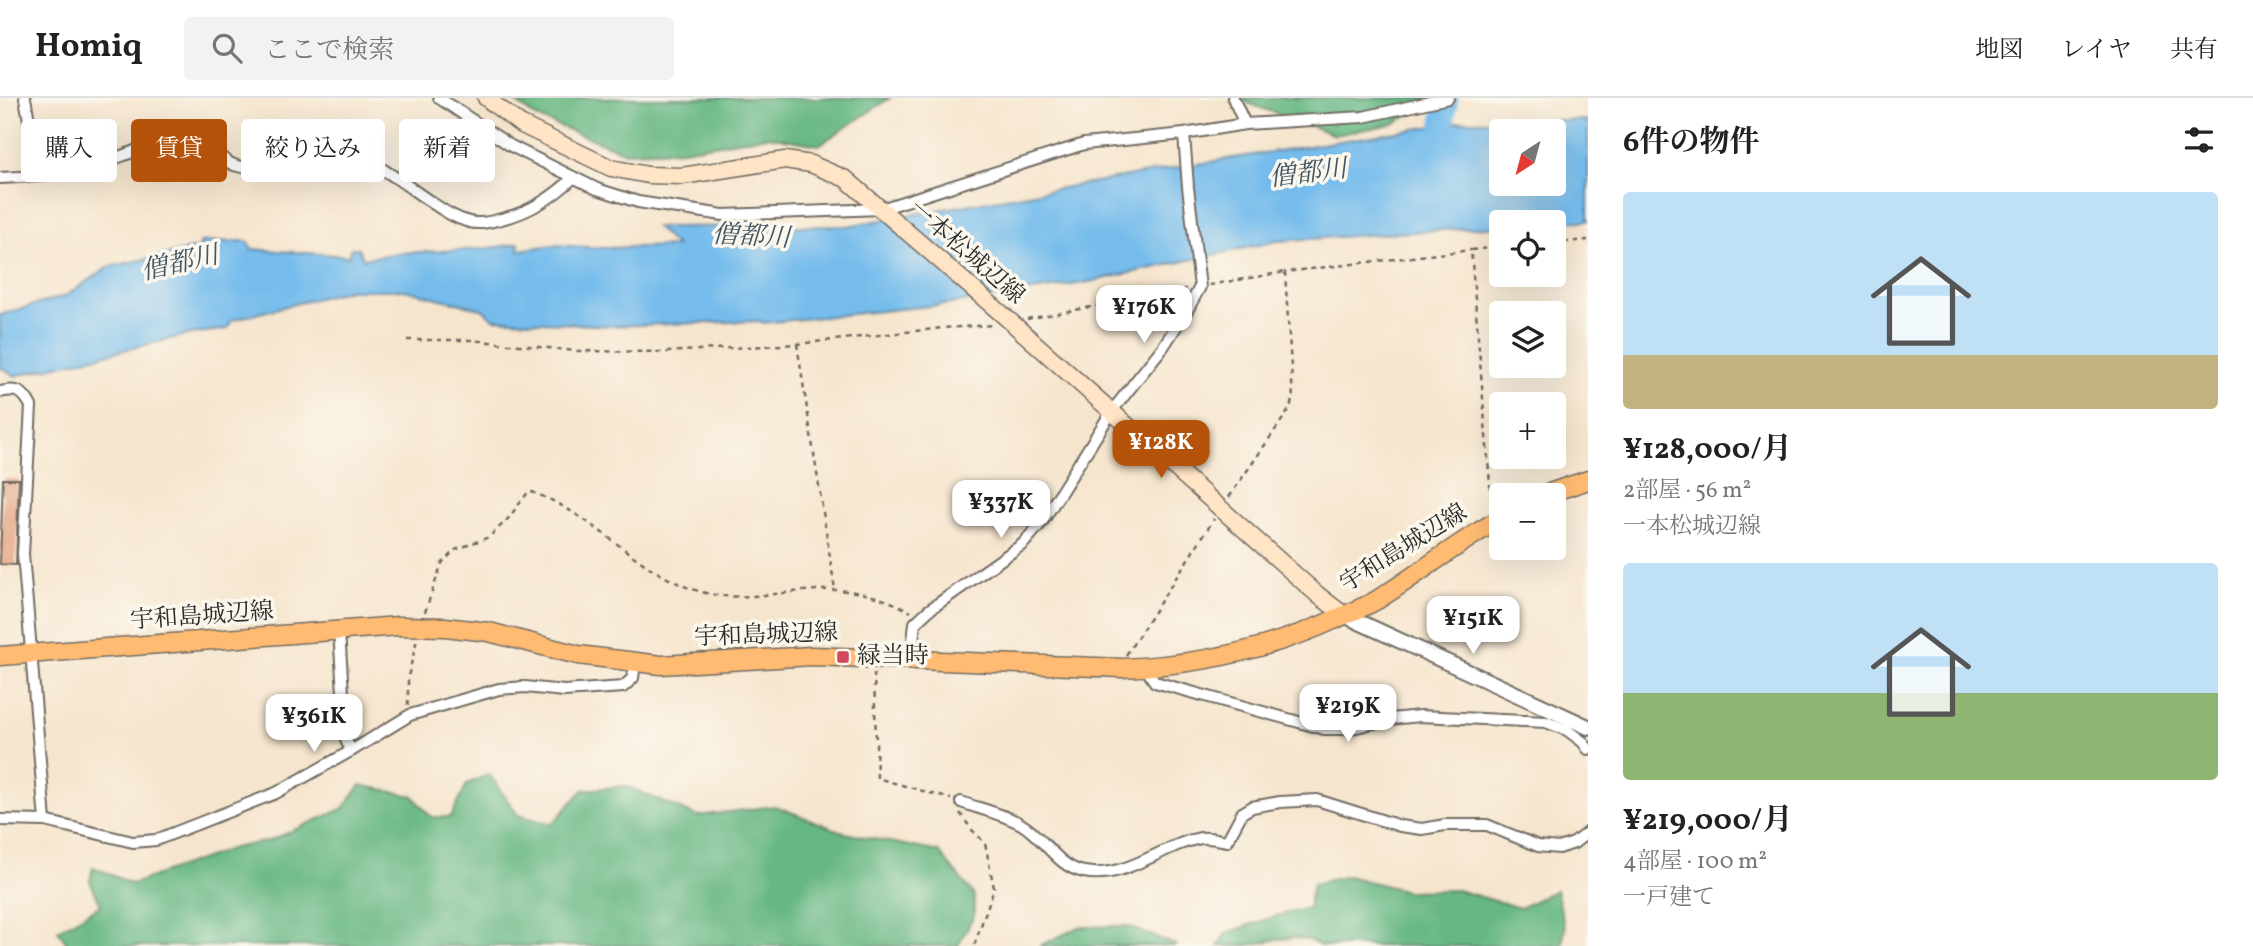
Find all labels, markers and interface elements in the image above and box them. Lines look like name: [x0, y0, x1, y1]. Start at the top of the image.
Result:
search box: [184, 17, 674, 80]
text: Homiq: [35, 25, 142, 71]
icon: search: [208, 29, 246, 67]
text: ここで検索: [264, 33, 394, 69]
text: 地図: [1975, 34, 2023, 68]
text: レイヤ: [2061, 34, 2132, 68]
text: 共有: [2170, 34, 2218, 68]
chip: 購入: [21, 119, 117, 182]
chip: 賃貸: [131, 119, 227, 182]
chip: 絞り込み: [241, 119, 385, 182]
chip: 新着: [399, 119, 495, 182]
north arrow: [1489, 119, 1566, 196]
map controls: [1489, 119, 1566, 560]
icon: filters: [2180, 121, 2218, 159]
text: 6件の物件: [1623, 122, 1759, 164]
water label: 僧都川: [1267, 151, 1352, 197]
street label: 一本松城辺線: [901, 193, 1031, 313]
button: locate: [1489, 210, 1566, 287]
water label: 僧都川: [711, 217, 794, 257]
water label: 僧都川: [138, 237, 225, 290]
icon: home: [1858, 238, 1984, 364]
pin: ¥176K: [1095, 286, 1193, 345]
text: ¥176K: [1112, 292, 1176, 324]
button: layers: [1489, 301, 1566, 378]
button: +: [1489, 392, 1566, 469]
pin: ¥128K: [1112, 420, 1210, 480]
text: ¥128K: [1129, 427, 1193, 459]
text: ¥128,000/月: [1623, 429, 1792, 471]
text: 2部屋 · 56 m²: [1623, 475, 1751, 507]
pin: ¥337K: [952, 480, 1050, 540]
button: −: [1489, 483, 1566, 560]
text: ¥337K: [968, 487, 1034, 519]
street label: 宇和島城辺線: [1334, 496, 1474, 602]
text: 一本松城辺線: [1623, 511, 1761, 543]
street label: 宇和島城辺線: [129, 595, 275, 639]
pin: ¥151K: [1424, 596, 1522, 656]
text: ¥151K: [1443, 603, 1503, 635]
icon: home: [1858, 609, 1984, 735]
street label: 宇和島城辺線: [693, 616, 839, 656]
place label: 緑当時: [857, 640, 929, 674]
marker: 緑当時: [835, 649, 851, 665]
pin: ¥219K: [1299, 684, 1397, 744]
text: ¥219K: [1315, 691, 1381, 723]
pin: ¥361K: [265, 694, 363, 754]
text: ¥361K: [282, 701, 346, 733]
text: ¥219,000/月: [1623, 800, 1792, 842]
text: 4部屋 · 100 m²: [1623, 846, 1767, 878]
text: 一戸建て: [1623, 882, 1715, 914]

